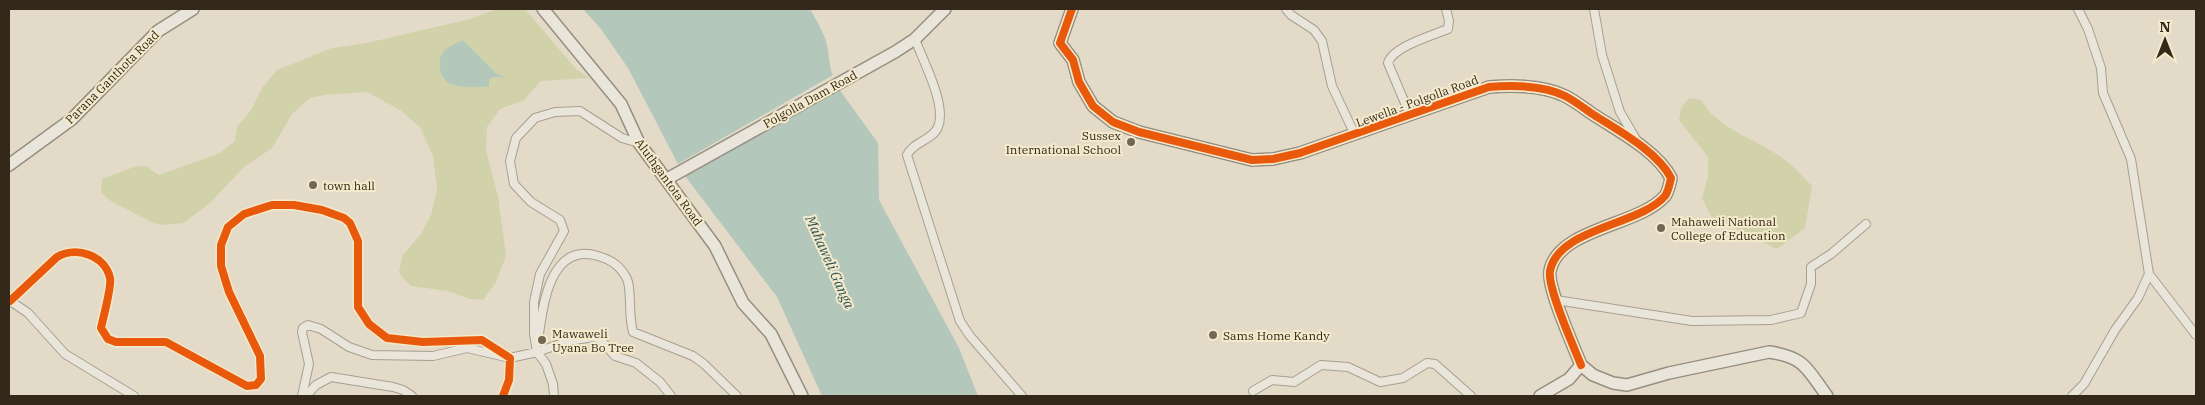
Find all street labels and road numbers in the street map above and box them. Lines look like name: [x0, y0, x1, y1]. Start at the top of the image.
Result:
street label: Parana Ganthota Road: [62, 27, 162, 127]
street label: Polgolla Dam Road: [760, 67, 860, 131]
street label: Lewella - Polgolla Road: [1354, 72, 1480, 130]
street label: Aluthgantota Road: [632, 135, 706, 229]

